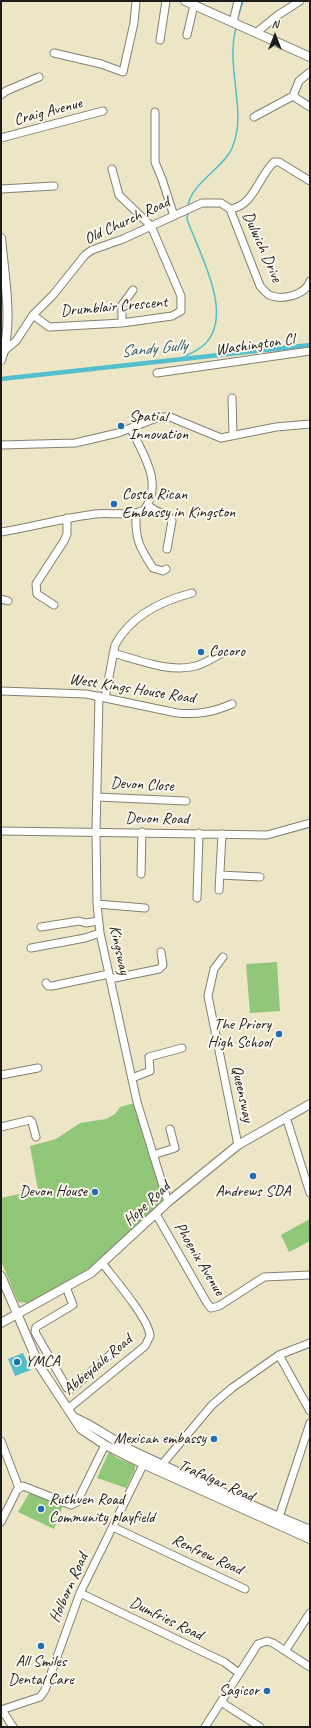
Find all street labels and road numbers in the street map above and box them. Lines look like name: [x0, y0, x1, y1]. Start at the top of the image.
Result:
street label: Craig Avenue: [12, 94, 84, 130]
street label: Old Church Road: [81, 193, 173, 249]
street label: Dulwich Drive: [238, 209, 286, 285]
street label: Drumblair Crescent: [60, 293, 168, 321]
street label: Washington Cl: [214, 330, 296, 360]
street label: West Kings House Road: [68, 670, 196, 708]
street label: Devon Close: [110, 774, 174, 796]
street label: Devon Road: [125, 809, 189, 829]
street label: Kingsway: [104, 924, 134, 976]
street label: Queensway: [227, 1064, 257, 1124]
street label: Hope Road: [120, 1178, 174, 1230]
street label: Phoenix Avenue: [170, 1219, 228, 1299]
street label: Abbeydale Road: [60, 1331, 136, 1399]
street label: Trafalgar Road: [175, 1456, 257, 1506]
street label: Renfrew Road: [169, 1530, 245, 1580]
street label: Holborn Road: [45, 1550, 93, 1626]
street label: Dumfries Road: [126, 1593, 206, 1645]

